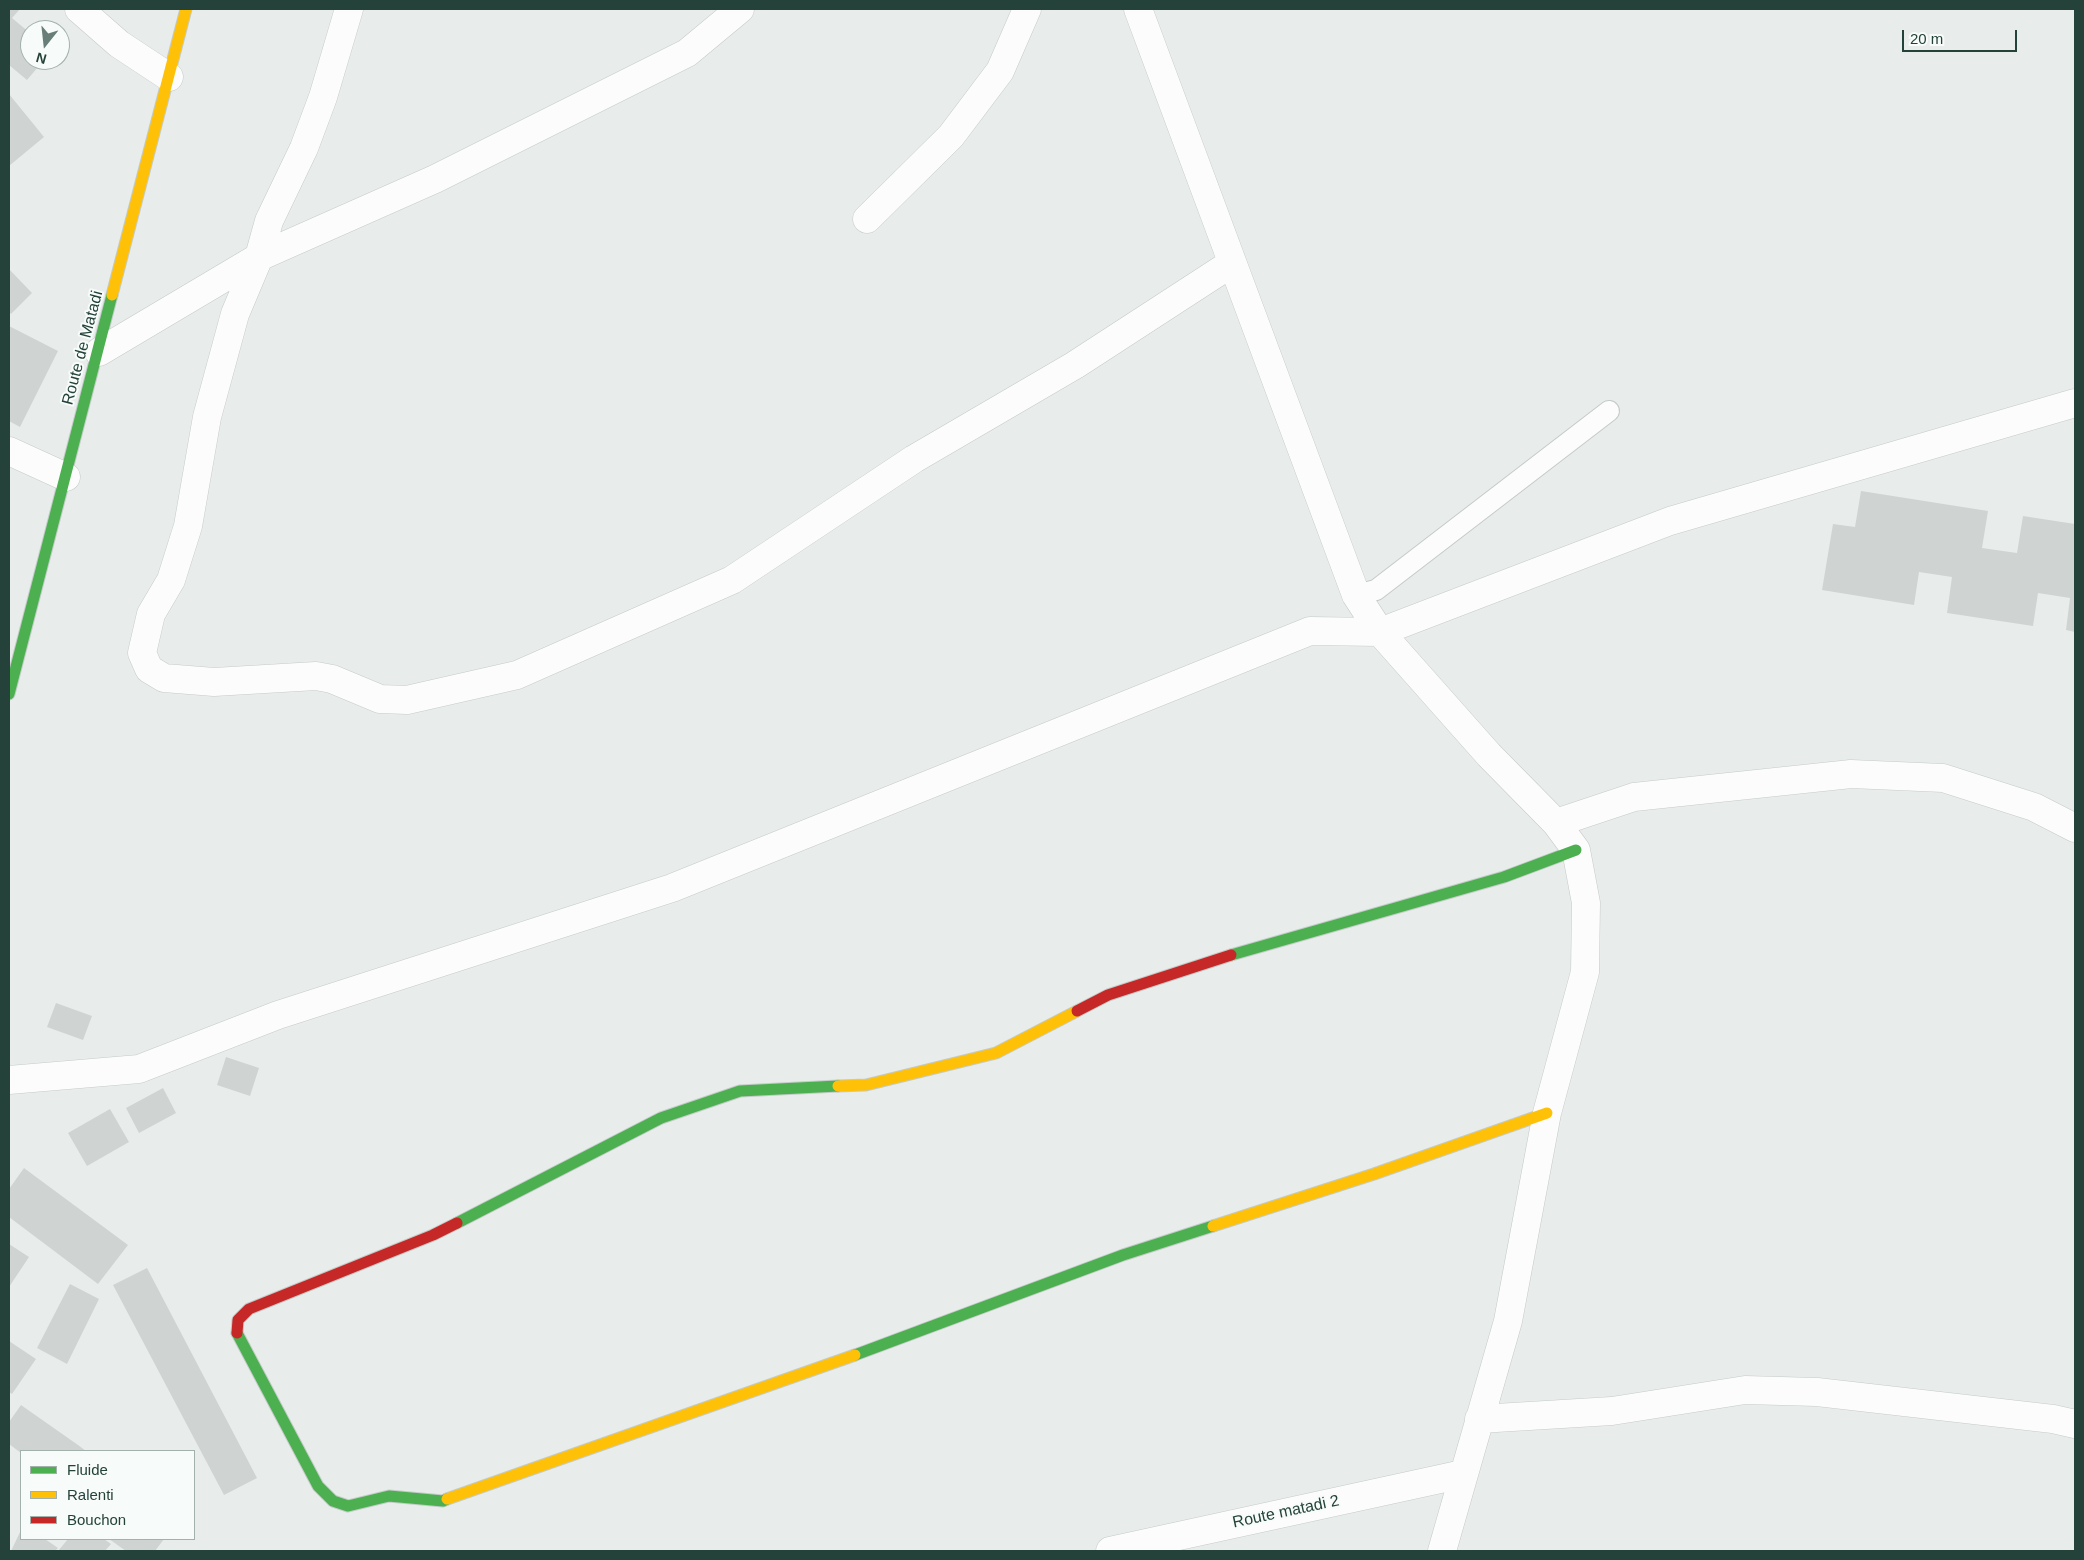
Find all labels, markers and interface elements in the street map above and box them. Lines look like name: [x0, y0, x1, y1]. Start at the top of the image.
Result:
north arrow: [20, 20, 70, 70]
scale bar: [1904, 20, 2019, 52]
text: 20 m: [1910, 30, 1943, 47]
text: N: [34, 49, 48, 68]
street label: Route de Matadi: [59, 289, 107, 407]
legend: [20, 1450, 195, 1540]
text: Fluide: [67, 1461, 108, 1478]
text: Ralenti: [67, 1486, 114, 1503]
street label: Route matadi 2: [1231, 1491, 1341, 1533]
text: Bouchon: [67, 1511, 126, 1528]

